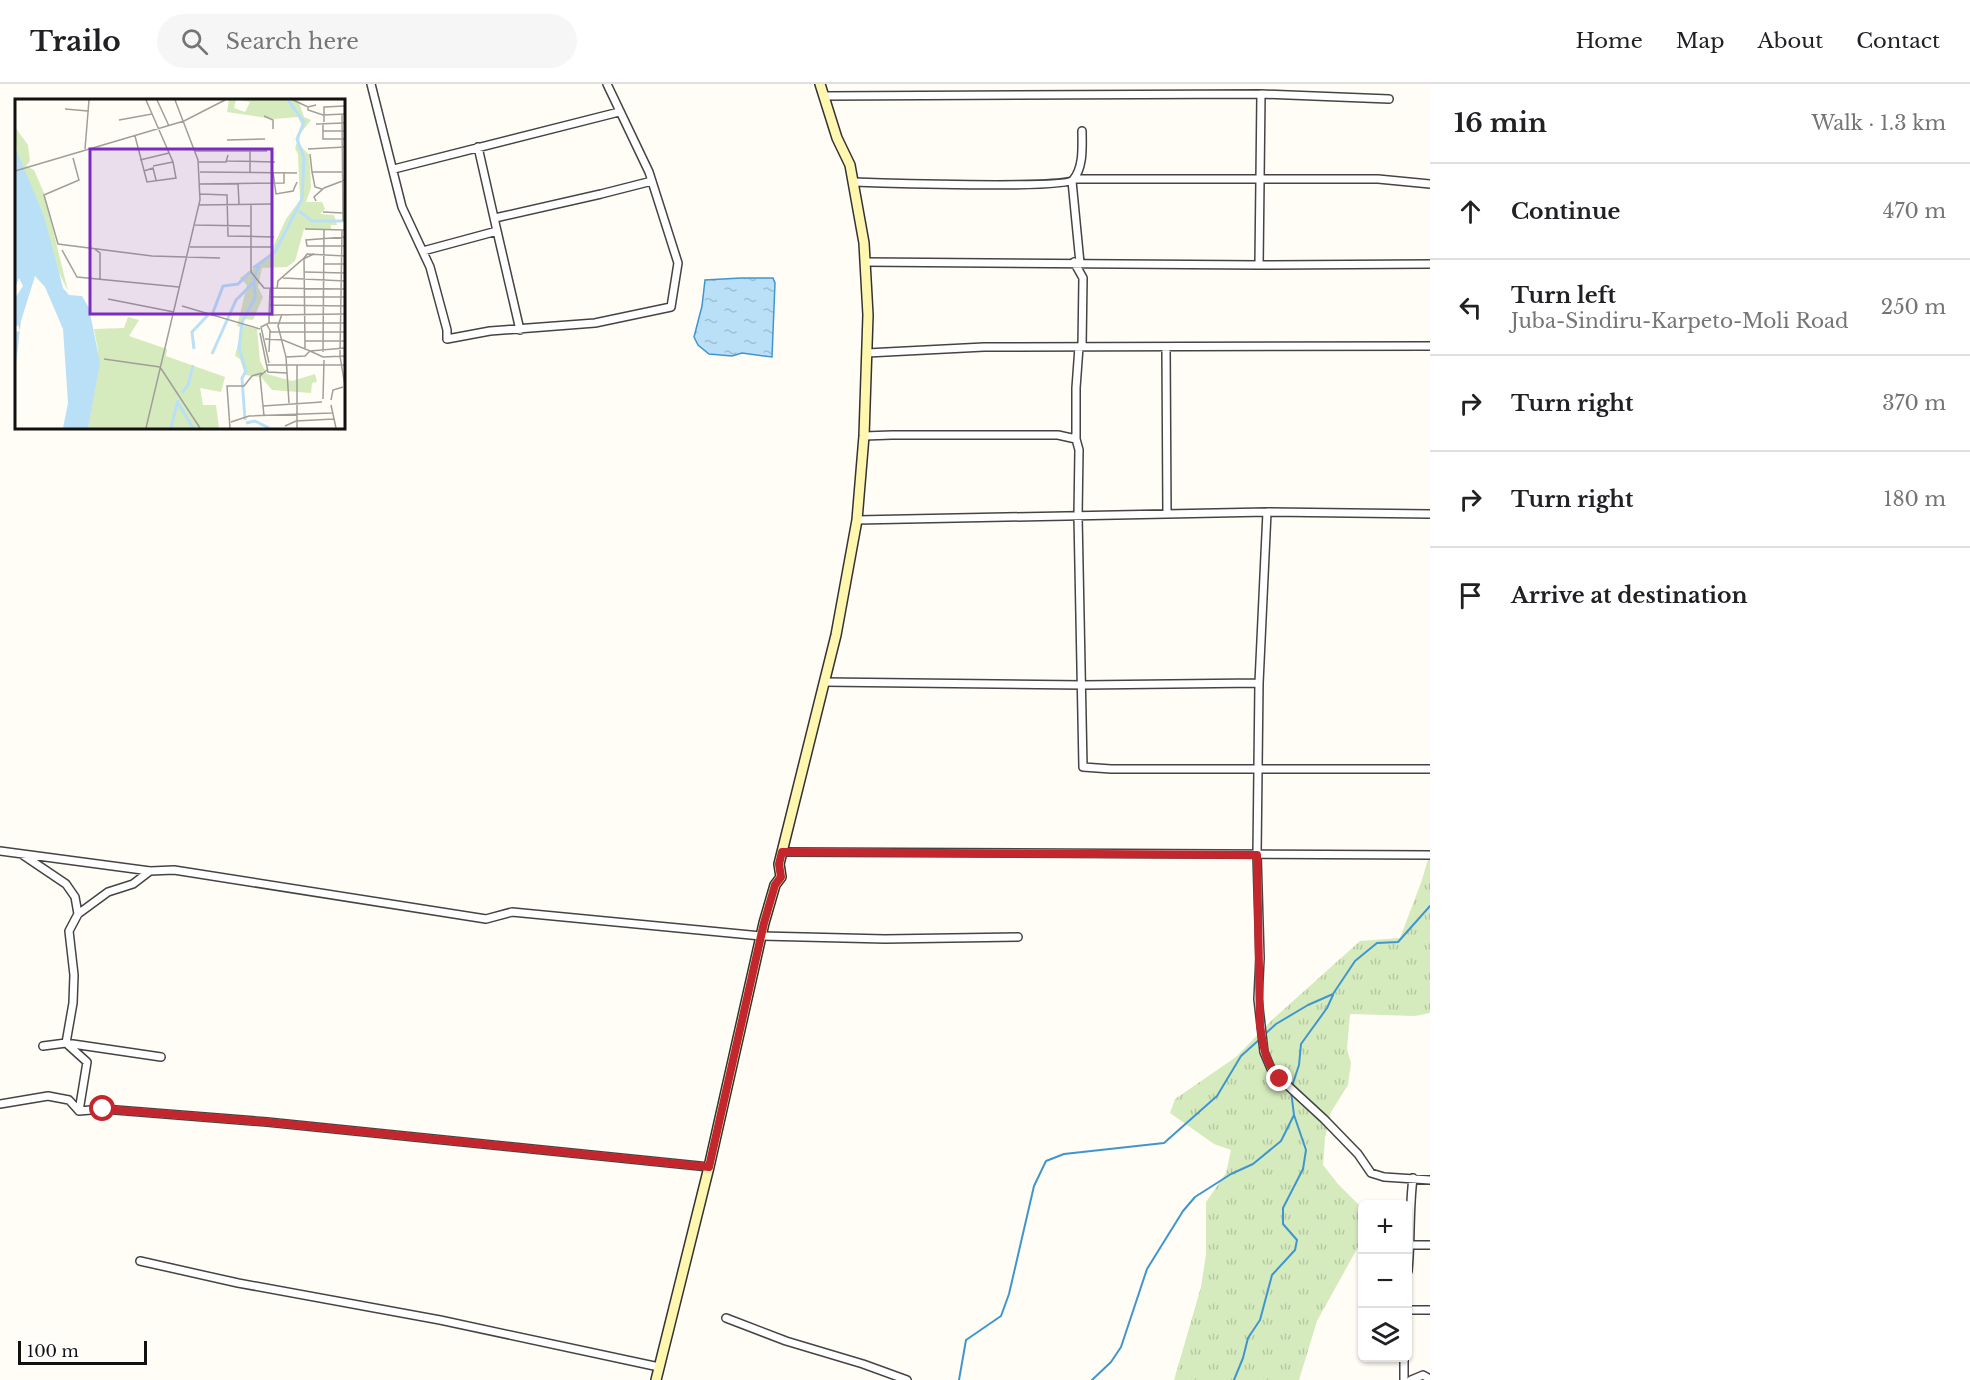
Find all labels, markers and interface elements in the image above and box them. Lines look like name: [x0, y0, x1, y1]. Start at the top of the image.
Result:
search box: [157, 14, 577, 68]
text: Trailo: [30, 24, 121, 59]
icon: search: [178, 25, 211, 58]
text: Search here: [226, 28, 359, 55]
text: Home: [1576, 28, 1643, 54]
text: Map: [1676, 28, 1724, 54]
text: About: [1757, 28, 1823, 54]
text: Contact: [1856, 28, 1940, 54]
inset map: [15, 99, 345, 429]
text: 16 min: [1454, 107, 1547, 139]
text: Walk · 1.3 km: [1811, 111, 1946, 135]
icon: ahead: [1454, 195, 1487, 228]
text: Continue: [1511, 198, 1620, 225]
text: 470 m: [1883, 199, 1946, 223]
text: Turn left: [1511, 282, 1616, 309]
icon: left: [1454, 291, 1487, 324]
text: 250 m: [1881, 295, 1946, 319]
text: Juba-Sindiru-Karpeto-Moli Road: [1511, 309, 1849, 333]
icon: right: [1454, 387, 1487, 420]
text: Turn right: [1511, 390, 1633, 417]
text: 370 m: [1882, 391, 1946, 415]
icon: right: [1454, 483, 1487, 516]
text: Turn right: [1511, 486, 1633, 513]
text: 180 m: [1883, 487, 1946, 511]
icon: arrive: [1454, 579, 1487, 612]
text: Arrive at destination: [1511, 582, 1748, 609]
route end: [1266, 1065, 1292, 1091]
route start: [89, 1095, 115, 1121]
map controls: [1358, 1200, 1412, 1362]
button: +: [1358, 1200, 1412, 1254]
button: −: [1358, 1254, 1412, 1308]
button: layers: [1358, 1308, 1412, 1362]
scale bar: [18, 1338, 147, 1366]
text: 100 m: [27, 1341, 79, 1361]

